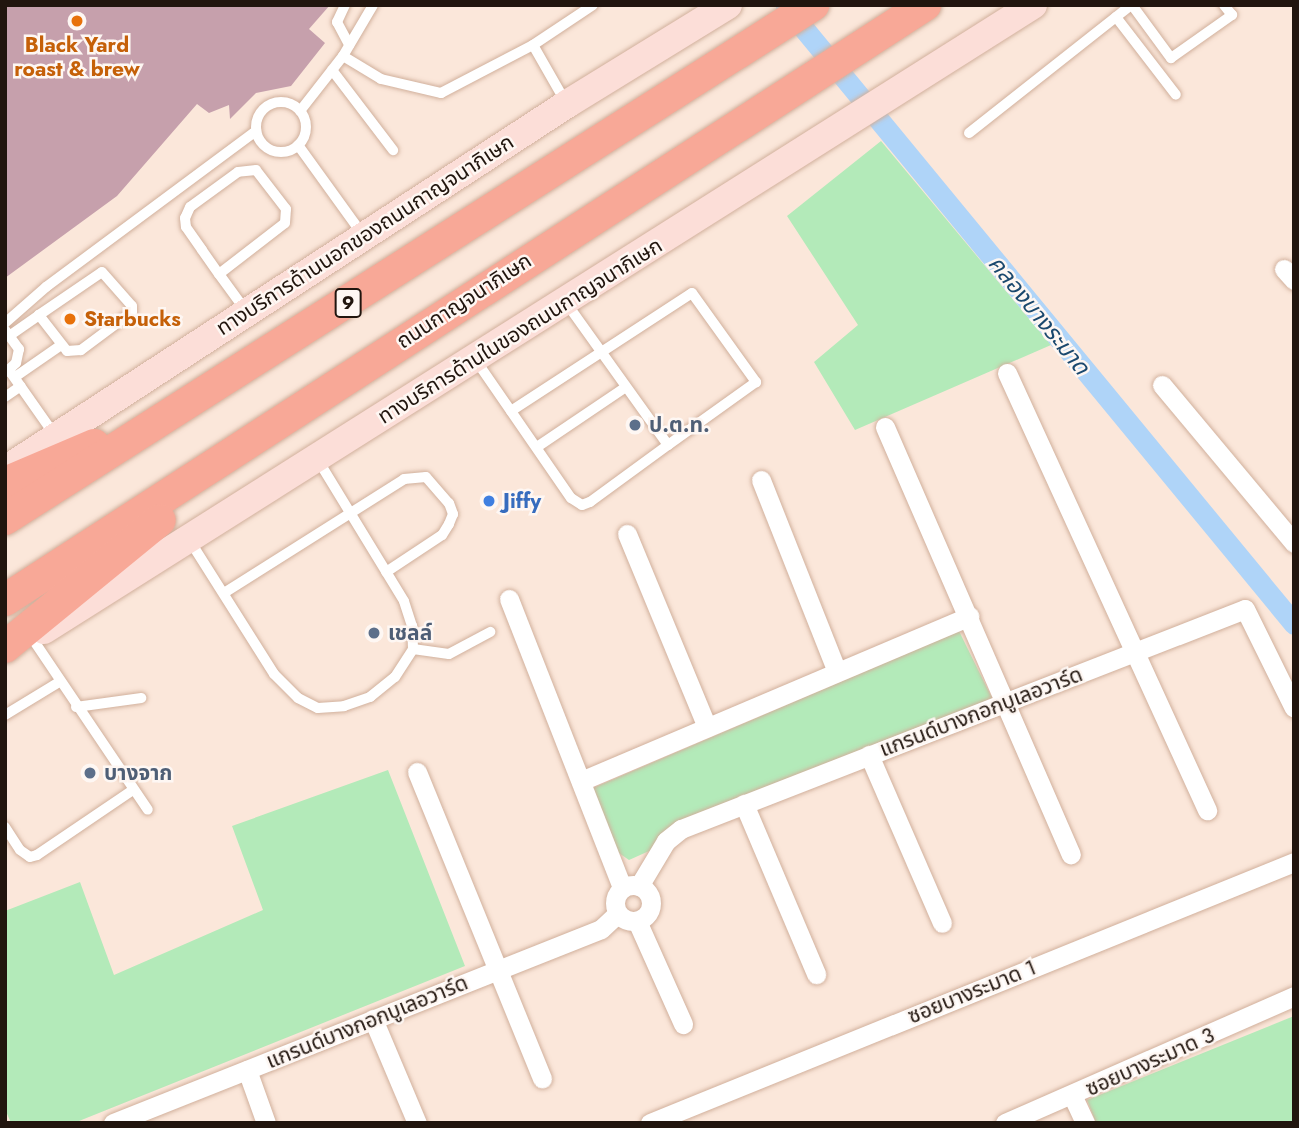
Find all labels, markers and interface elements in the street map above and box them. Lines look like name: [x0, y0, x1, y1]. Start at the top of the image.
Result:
marker: Black Yard roast & brew: [69, 13, 85, 29]
place label: Black Yard roast & brew: [14, 32, 140, 82]
street label: ทางบริการด้านนอกของถนนกาญจนาภิเษก: [212, 129, 518, 341]
street label: ทางบริการด้านในของถนนกาญจนาภิเษก: [373, 233, 667, 429]
street label: ถนนกาญจนาภิเษก: [392, 248, 536, 354]
water label: คลองบางระมาด: [983, 250, 1095, 380]
road number: 9: [334, 288, 362, 318]
place label: Starbucks: [84, 306, 181, 332]
marker: Starbucks: [62, 311, 78, 327]
place label: ป.ต.ท.: [649, 412, 710, 438]
marker: ป.ต.ท.: [627, 417, 643, 433]
place label: Jiffy: [503, 488, 541, 514]
marker: Jiffy: [481, 493, 497, 509]
place label: เชลล์: [388, 620, 432, 646]
marker: เชลล์: [366, 625, 382, 641]
street label: แกรนด์บางกอกบูเลอวาร์ด: [876, 662, 1086, 762]
place label: บางจาก: [104, 760, 172, 786]
marker: บางจาก: [82, 765, 98, 781]
street label: ซอยบางระมาด 1: [904, 955, 1040, 1029]
street label: แกรนด์บางกอกบูเลอวาร์ด: [263, 970, 471, 1074]
street label: ซอยบางระมาด 3: [1082, 1022, 1218, 1102]

